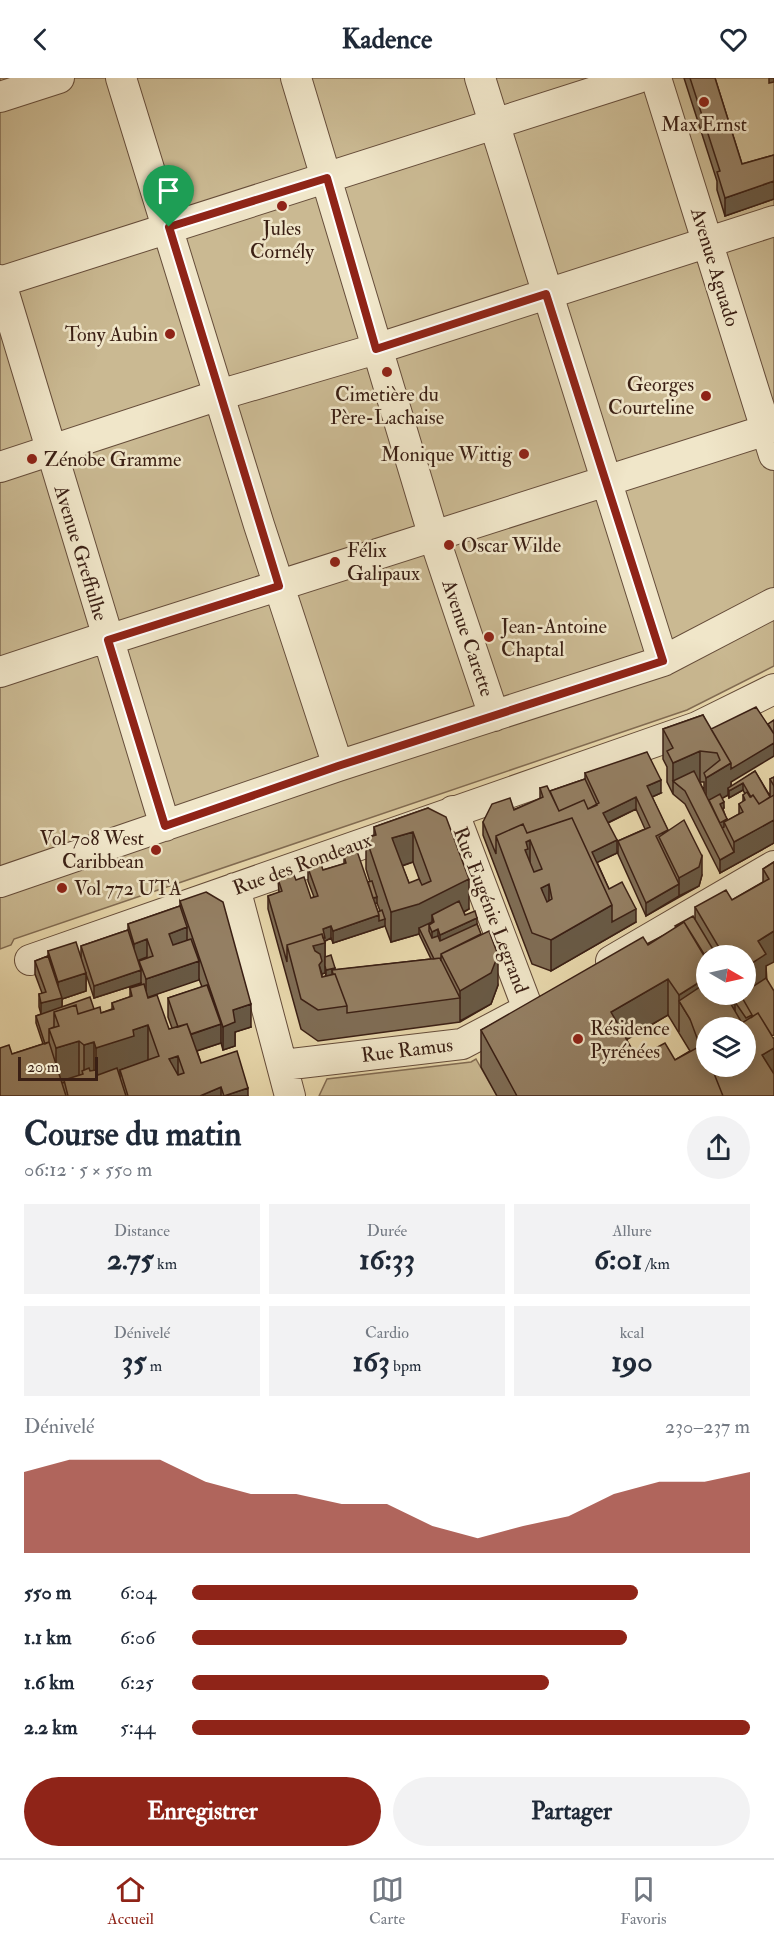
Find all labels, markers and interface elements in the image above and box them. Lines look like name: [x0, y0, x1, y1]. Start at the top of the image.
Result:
icon: back: [24, 23, 57, 56]
text: Kadence: [342, 23, 432, 56]
icon: heart: [717, 23, 750, 56]
marker: Max Ernst: [697, 95, 711, 109]
place label: Max Ernst: [661, 112, 748, 137]
pin: [143, 165, 194, 227]
icon: arrive: [152, 174, 185, 207]
marker: Jules Cornély: [275, 199, 289, 213]
street label: Avenue Aguado: [685, 204, 745, 329]
place label: Jules Cornély: [250, 216, 315, 264]
place label: Tony Aubin: [65, 322, 158, 347]
marker: Tony Aubin: [163, 327, 177, 341]
marker: Cimetière du Père-Lachaise: [380, 365, 394, 379]
place label: Georges Courteline: [608, 372, 694, 420]
place label: Cimetière du Père-Lachaise: [330, 382, 444, 430]
marker: Georges Courteline: [699, 389, 713, 403]
place label: Monique Wittig: [381, 442, 513, 467]
place label: Zénobe Gramme: [44, 447, 181, 472]
marker: Monique Wittig: [517, 447, 531, 461]
marker: Zénobe Gramme: [25, 452, 39, 466]
street label: Avenue Greffulhe: [48, 481, 113, 624]
place label: Oscar Wilde: [461, 533, 561, 558]
place label: Félix Galipaux: [347, 538, 420, 587]
marker: Oscar Wilde: [442, 538, 456, 552]
marker: Félix Galipaux: [328, 555, 342, 569]
street label: Avenue Carette: [436, 575, 500, 700]
place label: Jean-Antoine Chaptal: [500, 614, 607, 663]
marker: Jean-Antoine Chaptal: [482, 630, 496, 644]
street label: Rue Eugénie Legrand: [448, 823, 534, 997]
place label: Vol 708 West Caribbean: [39, 826, 145, 874]
street label: Rue des Rondeaux: [229, 827, 375, 901]
marker: Vol 708 West Caribbean: [149, 843, 163, 857]
place label: Vol 772 UTA: [74, 876, 182, 901]
marker: Vol 772 UTA: [55, 881, 69, 895]
north arrow: [696, 945, 756, 1005]
map controls: [696, 945, 756, 1077]
place label: Résidence Pyrénées: [590, 1016, 670, 1064]
button: layers: [696, 1017, 756, 1077]
street label: Rue Ramus: [360, 1032, 454, 1068]
marker: Résidence Pyrénées: [571, 1032, 585, 1046]
scale bar: [18, 1054, 98, 1082]
text: 20 m: [27, 1057, 59, 1077]
text: Course du matin: [24, 1114, 241, 1155]
button: share: [687, 1116, 750, 1179]
text: 06:12 · 5 × 550 m: [24, 1157, 152, 1182]
text: Distance: [114, 1221, 170, 1241]
text: Durée: [367, 1221, 407, 1241]
text: Allure: [612, 1221, 652, 1241]
text: 2.75: [107, 1241, 154, 1278]
text: 16:33: [359, 1241, 415, 1278]
text: 6:01: [594, 1241, 642, 1278]
text: km: [154, 1254, 177, 1274]
text: /km: [642, 1254, 670, 1274]
text: Dénivelé: [114, 1323, 170, 1343]
text: Cardio: [365, 1323, 409, 1343]
text: kcal: [620, 1323, 644, 1343]
text: 35: [122, 1343, 146, 1380]
text: 163: [353, 1343, 390, 1380]
text: 190: [611, 1343, 653, 1380]
text: m: [146, 1356, 162, 1376]
text: bpm: [390, 1356, 421, 1376]
text: Dénivelé: [24, 1414, 94, 1439]
text: 230–237 m: [665, 1414, 750, 1439]
text: 550 m: [24, 1580, 71, 1605]
text: 6:04: [120, 1580, 156, 1605]
text: 1.1 km: [24, 1625, 71, 1650]
text: 6:06: [120, 1625, 155, 1650]
text: 1.6 km: [24, 1670, 74, 1695]
text: 6:25: [120, 1670, 154, 1695]
text: 2.2 km: [24, 1715, 77, 1740]
text: 5:44: [120, 1715, 155, 1740]
button: Enregistrer: [24, 1777, 381, 1846]
button: Partager: [393, 1777, 750, 1846]
tab: Accueil: [108, 1873, 154, 1929]
tab: Carte: [369, 1873, 405, 1929]
tab: Favoris: [620, 1873, 666, 1929]

